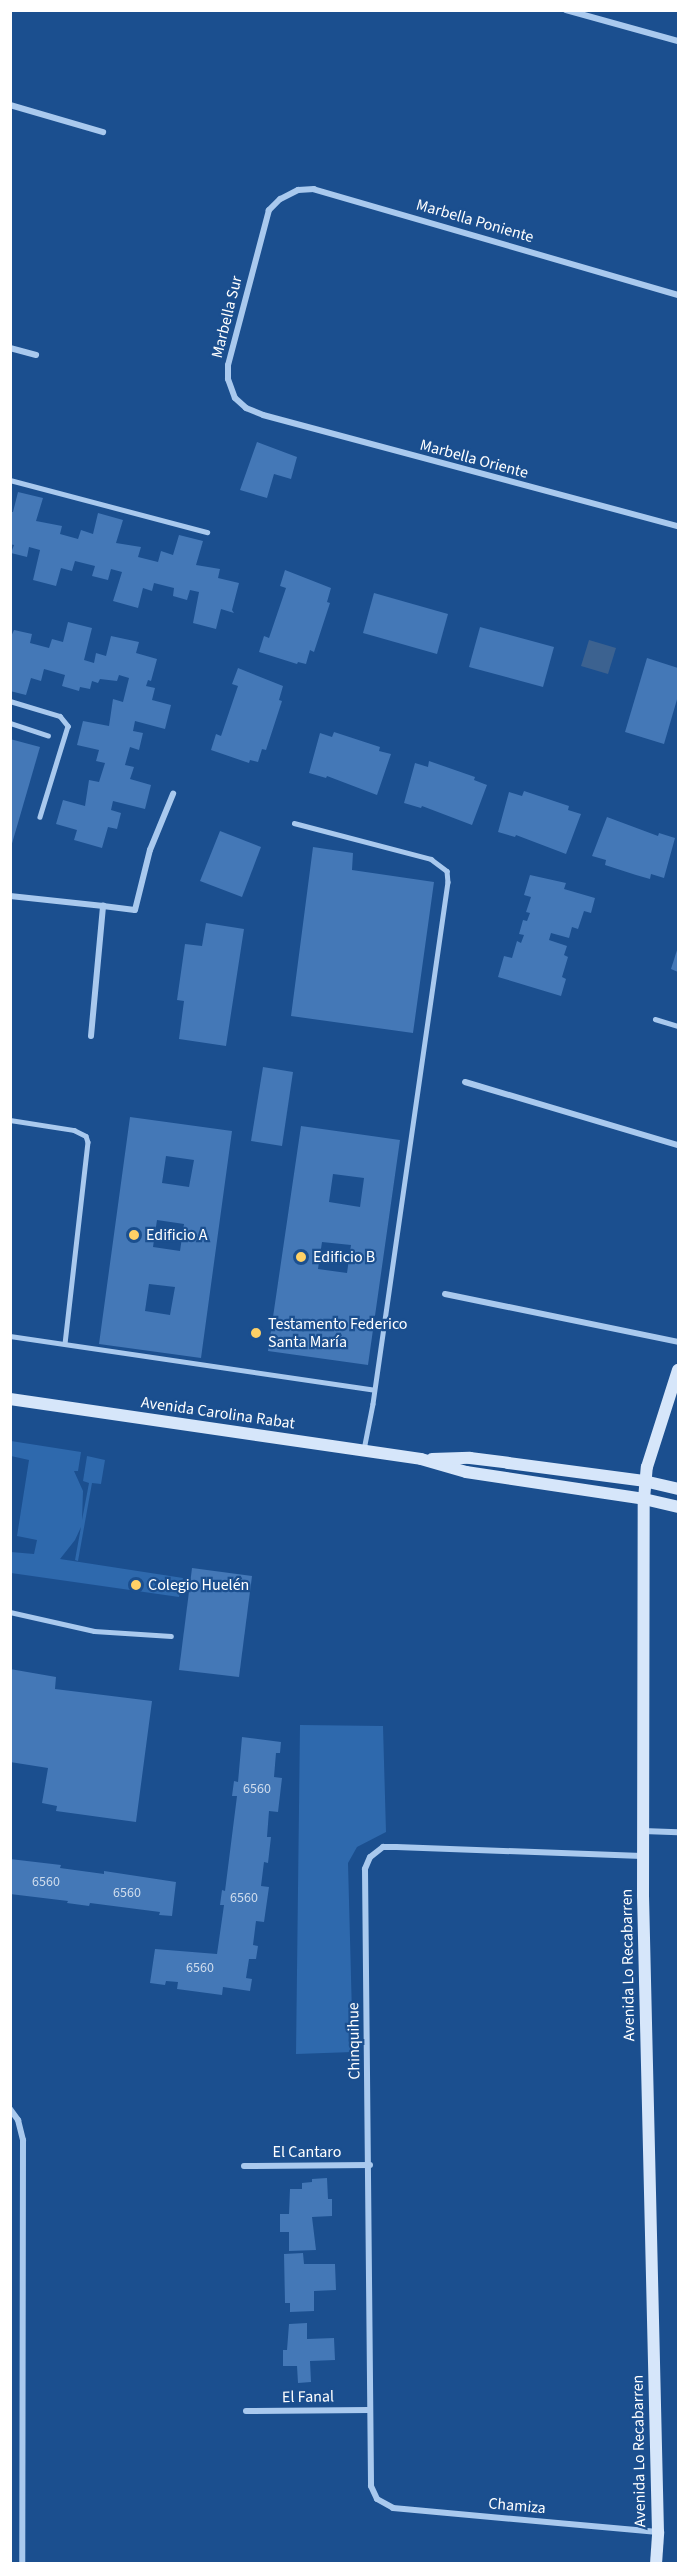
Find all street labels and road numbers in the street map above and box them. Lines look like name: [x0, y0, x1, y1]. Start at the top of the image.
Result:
street label: Marbella Poniente: [414, 195, 536, 247]
street label: Marbella Sur: [207, 274, 247, 360]
street label: Marbella Oriente: [418, 435, 530, 483]
street label: Avenida Carolina Rabat: [140, 1393, 296, 1433]
street label: Avenida Lo Recabarren: [617, 1889, 639, 2041]
street label: Chinquihue: [344, 2002, 364, 2080]
street label: El Cantaro: [273, 2142, 341, 2162]
street label: Avenida Lo Recabarren: [628, 2375, 650, 2527]
street label: El Fanal: [282, 2387, 334, 2407]
street label: Chamiza: [487, 2494, 547, 2518]

